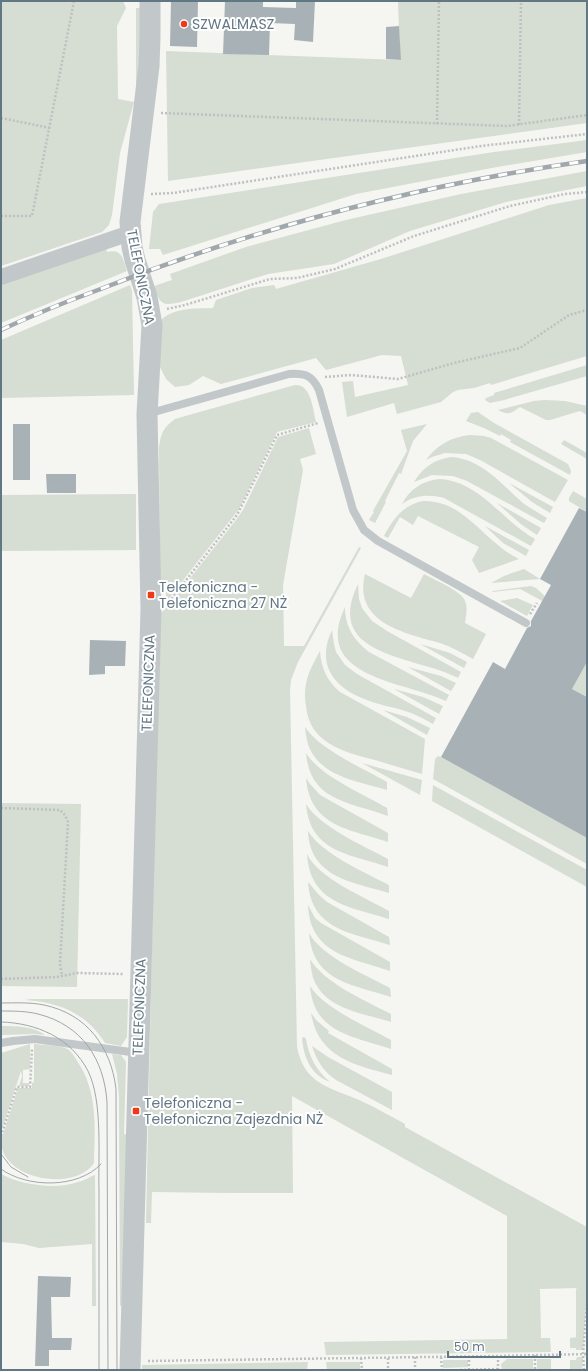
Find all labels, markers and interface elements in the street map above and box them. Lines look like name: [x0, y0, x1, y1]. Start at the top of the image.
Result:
place label: SZWALMASZ: [192, 14, 274, 34]
marker: SZWALMASZ: [179, 19, 189, 29]
street label: TELEFONICZNA: [122, 227, 160, 327]
place label: Telefoniczna - Telefoniczna 27 NŻ: [159, 577, 287, 613]
marker: Telefoniczna - Telefoniczna 27 NŻ: [146, 590, 156, 600]
street label: TELEFONICZNA: [136, 634, 160, 732]
street label: TELEFONICZNA: [127, 958, 151, 1056]
place label: Telefoniczna - Telefoniczna Zajezdnia NŻ: [144, 1093, 323, 1129]
marker: Telefoniczna - Telefoniczna Zajezdnia NŻ: [131, 1106, 141, 1116]
scale bar: [448, 1333, 560, 1359]
text: 50 m: [454, 1338, 485, 1355]

